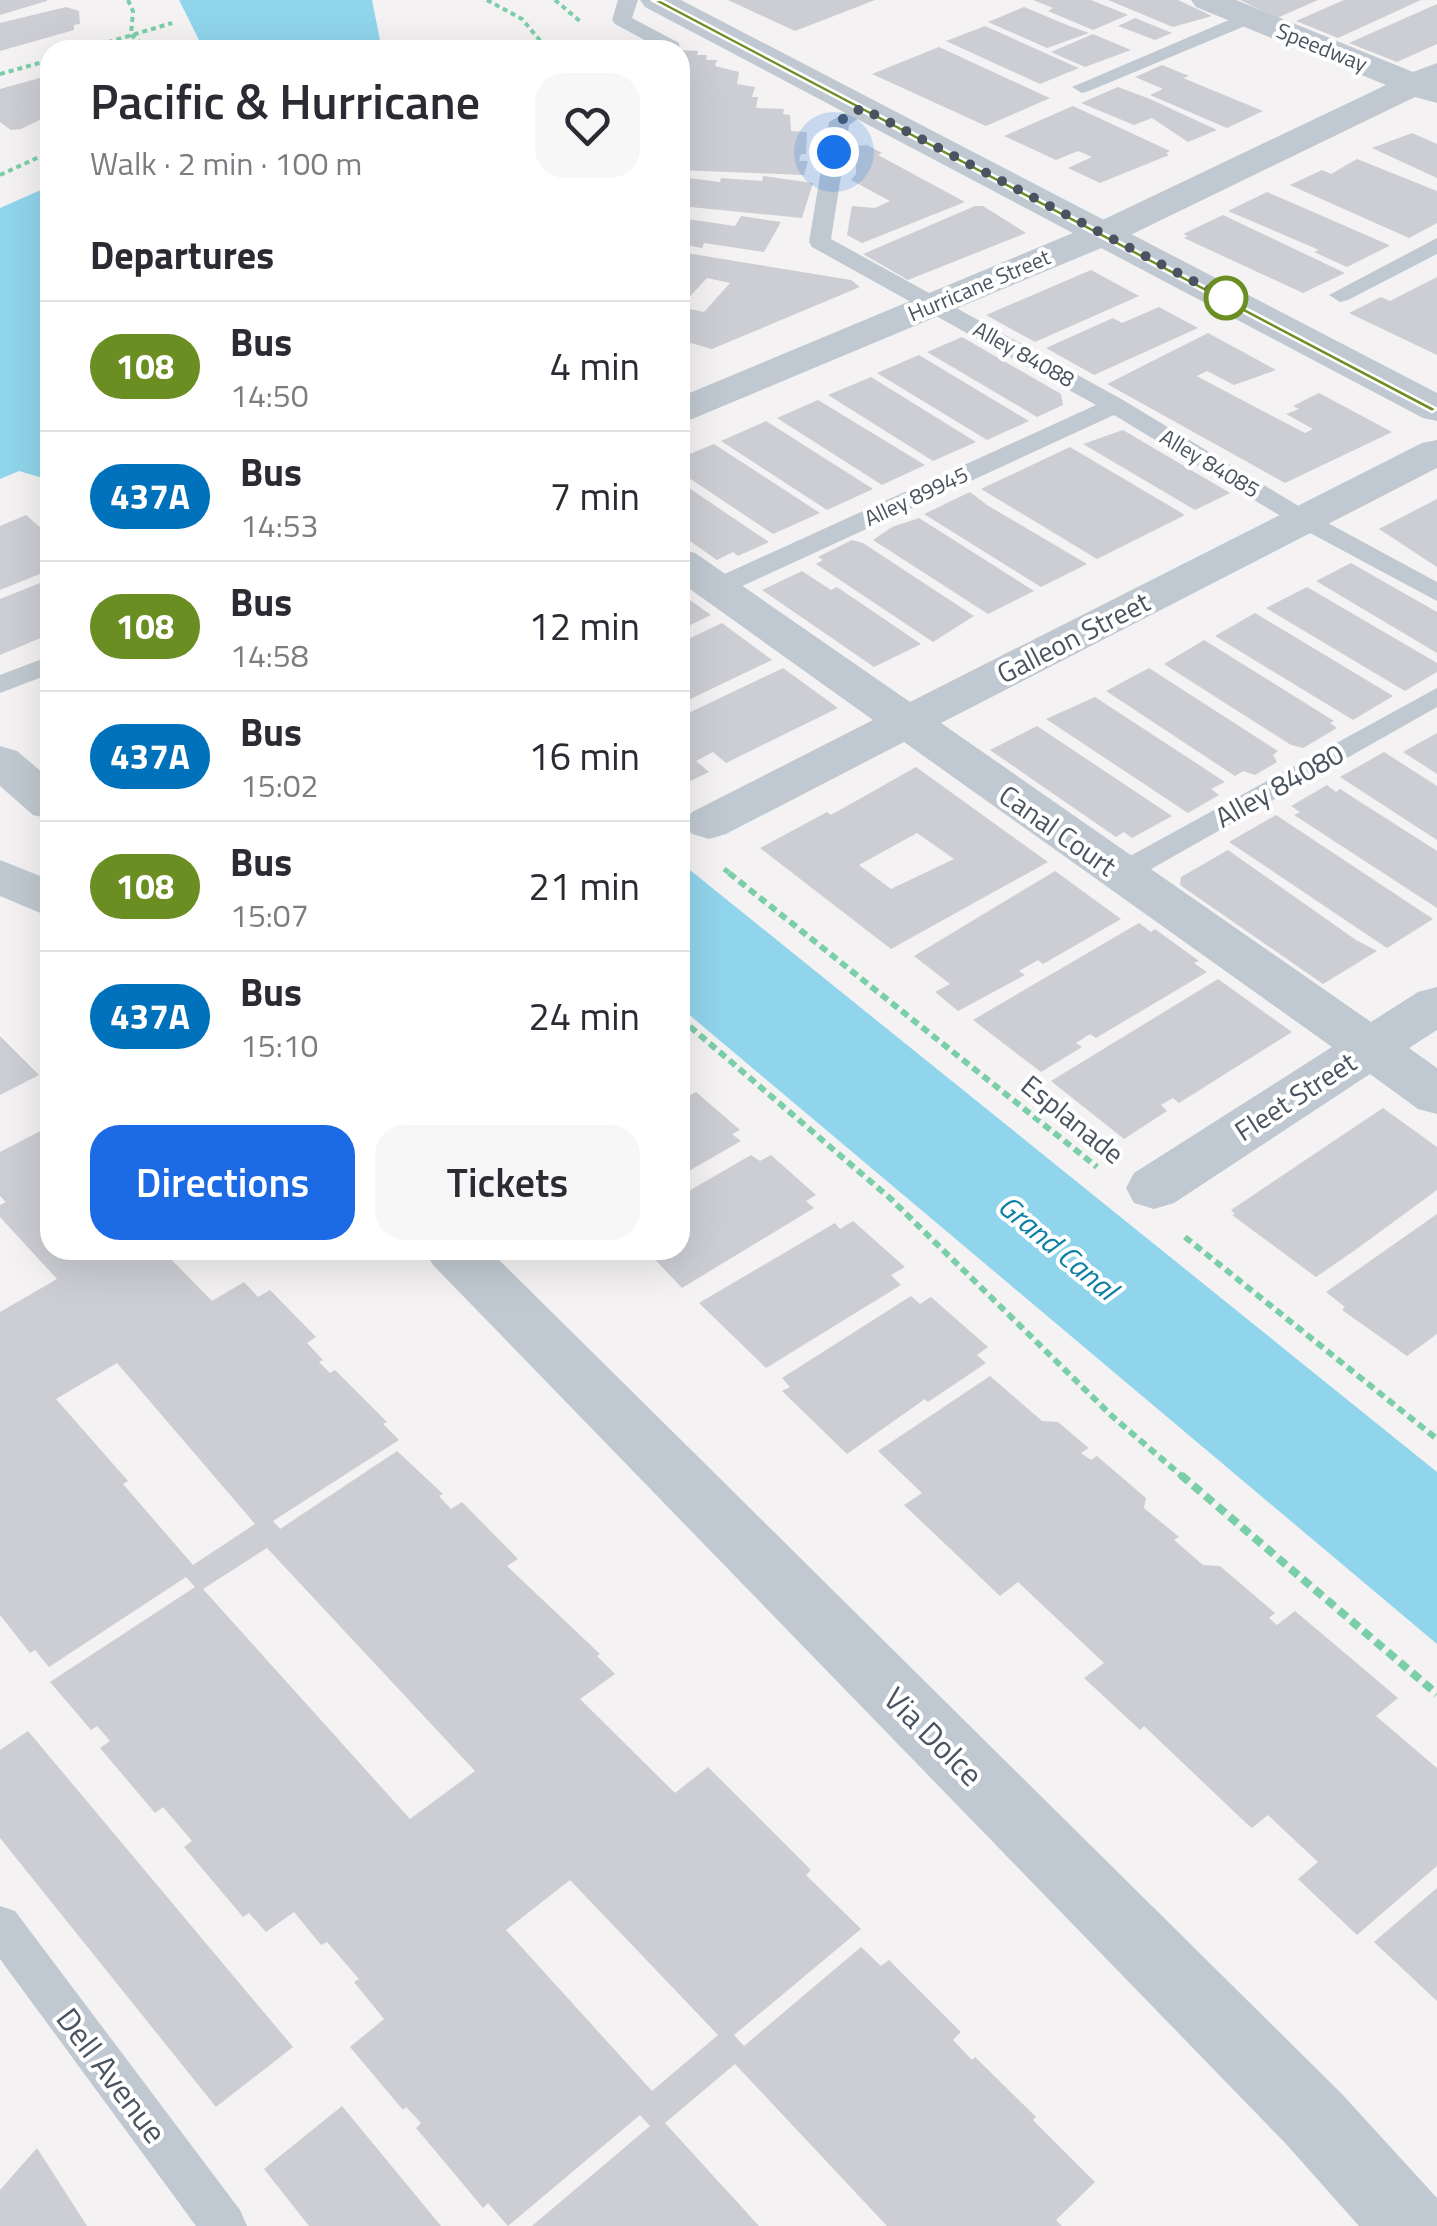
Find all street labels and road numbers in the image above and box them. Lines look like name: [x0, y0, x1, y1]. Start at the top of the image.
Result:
street label: Speedway: [1271, 13, 1373, 81]
street label: Hurricane Street: [903, 240, 1056, 330]
street label: Alley 84088: [967, 312, 1081, 396]
street label: Alley 84085: [1154, 420, 1266, 506]
street label: Alley 89945: [858, 457, 974, 535]
street label: Galleon Street: [989, 580, 1157, 694]
street label: Alley 84080: [1207, 732, 1351, 838]
street label: Canal Court: [990, 774, 1126, 886]
street label: Fleet Street: [1226, 1040, 1365, 1151]
street label: Esplanade: [1012, 1064, 1134, 1174]
street label: Via Dolce: [873, 1675, 995, 1797]
street label: Dell Avenue: [45, 1997, 179, 2153]

